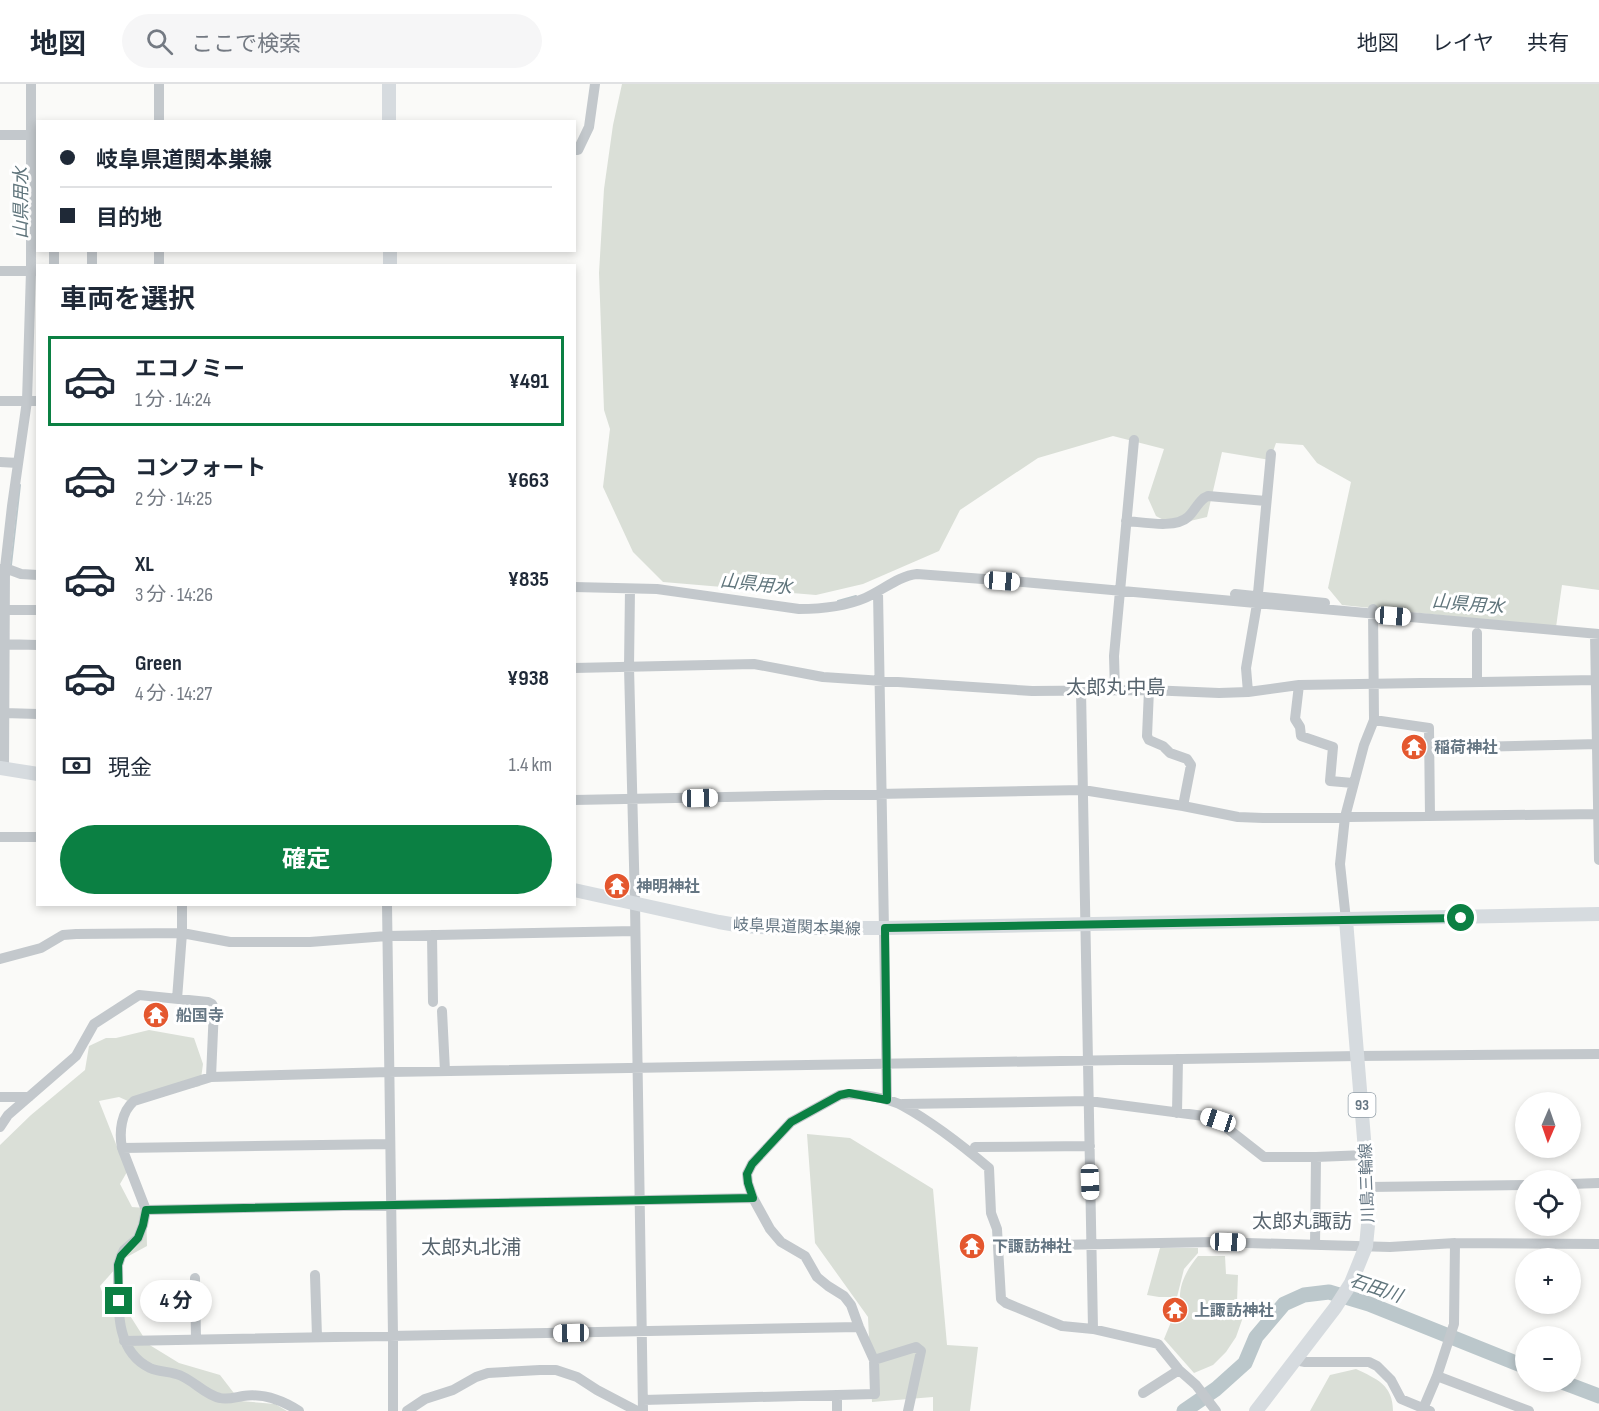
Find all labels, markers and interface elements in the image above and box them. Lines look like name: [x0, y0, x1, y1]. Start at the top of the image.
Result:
search box: [122, 14, 542, 68]
icon: search: [143, 25, 176, 58]
text: 地図: [30, 28, 86, 61]
text: ここで検索: [191, 31, 301, 58]
text: 地図: [1357, 31, 1399, 56]
text: レイヤ: [1432, 31, 1494, 56]
text: 共有: [1527, 31, 1569, 56]
text: 岐阜県道関本巣線: [96, 147, 272, 174]
water label: 山県用水: [11, 165, 32, 239]
text: 目的地: [96, 205, 162, 232]
text: 車両を選択: [60, 284, 195, 316]
icon: car: [63, 354, 117, 408]
text: エコノミー: [135, 356, 245, 383]
text: ¥491: [509, 368, 549, 395]
text: 1 分 · 14:24: [135, 388, 211, 412]
icon: car: [63, 453, 117, 507]
text: コンフォート: [135, 455, 266, 482]
text: ¥663: [507, 467, 549, 494]
text: 2 分 · 14:25: [135, 487, 212, 511]
text: XL: [135, 551, 154, 578]
icon: car: [63, 552, 117, 606]
text: ¥835: [508, 566, 549, 593]
water label: 山県用水: [719, 570, 795, 599]
car: [983, 571, 1021, 591]
text: 3 分 · 14:26: [135, 583, 213, 607]
water label: 山県用水: [1431, 591, 1507, 618]
car: [1374, 606, 1412, 626]
text: Green: [135, 650, 182, 677]
icon: car: [63, 651, 117, 705]
text: ¥938: [507, 665, 549, 692]
district label: 太郎丸中島: [1066, 676, 1166, 700]
text: 4 分 · 14:27: [135, 682, 212, 706]
temple icon: 稲荷神社: [1399, 732, 1429, 762]
place label: 稲荷神社: [1434, 738, 1498, 758]
icon: cash: [60, 749, 93, 782]
text: 1.4 km: [509, 753, 552, 777]
text: 現金: [108, 755, 152, 782]
car: [682, 789, 718, 807]
button: 確定: [60, 825, 552, 894]
temple icon: 神明神社: [602, 871, 632, 901]
place label: 神明神社: [636, 877, 700, 897]
route start: [1447, 904, 1474, 931]
street label: 岐阜県道関本巣線: [733, 916, 861, 939]
temple icon: 船国寺: [141, 1000, 171, 1030]
place label: 船国寺: [176, 1007, 224, 1026]
north arrow: [1515, 1092, 1581, 1158]
map controls: [1515, 1092, 1581, 1392]
road number: 93: [1348, 1093, 1376, 1117]
car: [1198, 1106, 1238, 1134]
street label: 川島三輪線: [1357, 1143, 1378, 1223]
car: [1080, 1164, 1100, 1200]
button: locate: [1515, 1170, 1581, 1236]
district label: 太郎丸諏訪: [1252, 1210, 1352, 1234]
temple icon: 下諏訪神社: [957, 1231, 987, 1261]
car: [1210, 1232, 1246, 1252]
district label: 太郎丸北浦: [421, 1236, 521, 1260]
place label: 下諏訪神社: [992, 1237, 1072, 1257]
button: +: [1515, 1248, 1581, 1314]
water label: 石田川: [1347, 1270, 1407, 1308]
callout: 4 分: [140, 1280, 212, 1322]
route end: [105, 1287, 132, 1314]
text: 4 分: [160, 1289, 192, 1313]
temple icon: 上諏訪神社: [1160, 1295, 1190, 1325]
place label: 上諏訪神社: [1194, 1301, 1274, 1321]
car: [553, 1324, 589, 1342]
button: −: [1515, 1326, 1581, 1392]

